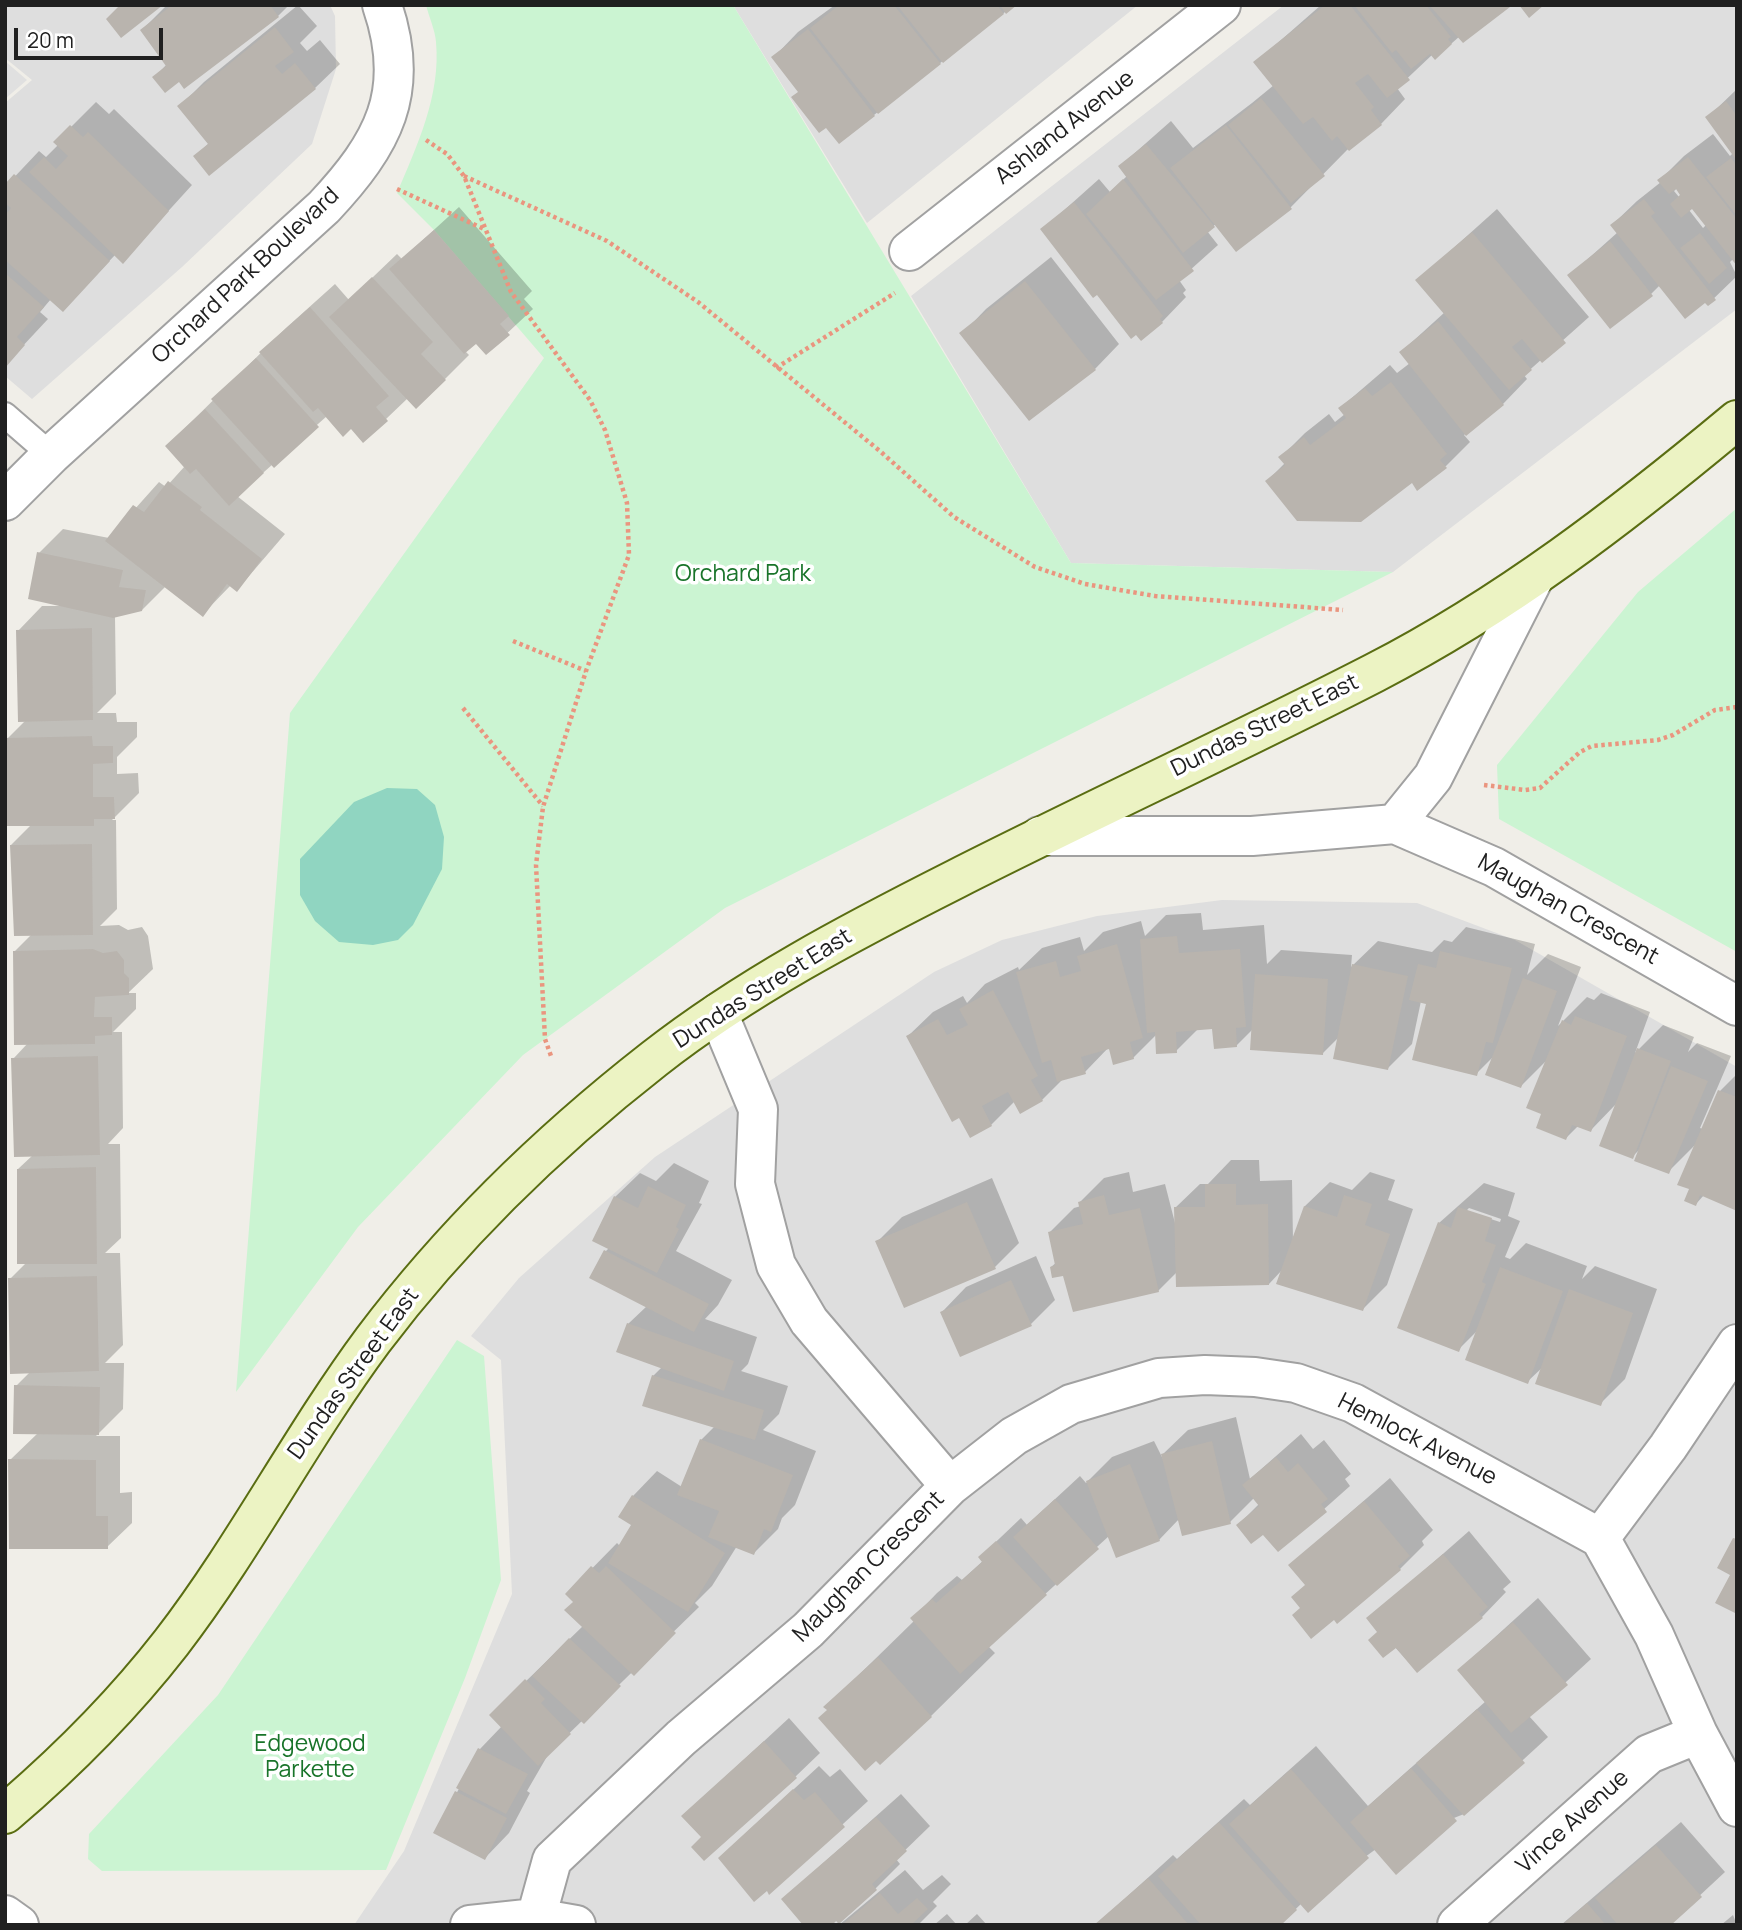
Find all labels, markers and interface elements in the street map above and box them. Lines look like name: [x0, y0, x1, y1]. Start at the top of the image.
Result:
scale bar: [18, 14, 166, 58]
text: 20 m: [27, 26, 74, 54]
street label: Ashland Avenue: [990, 65, 1140, 191]
street label: Orchard Park Boulevard: [147, 182, 345, 370]
park label: Orchard Park: [675, 561, 811, 589]
street label: Dundas Street East: [1167, 669, 1363, 783]
street label: Maughan Crescent: [1473, 849, 1663, 971]
street label: Dundas Street East: [669, 923, 857, 1055]
street label: Dundas Street East: [283, 1283, 425, 1465]
street label: Hemlock Avenue: [1333, 1388, 1501, 1492]
street label: Maughan Crescent: [788, 1486, 950, 1648]
park label: Edgewood Parkette: [254, 1731, 366, 1785]
street label: Vince Avenue: [1511, 1764, 1635, 1880]

